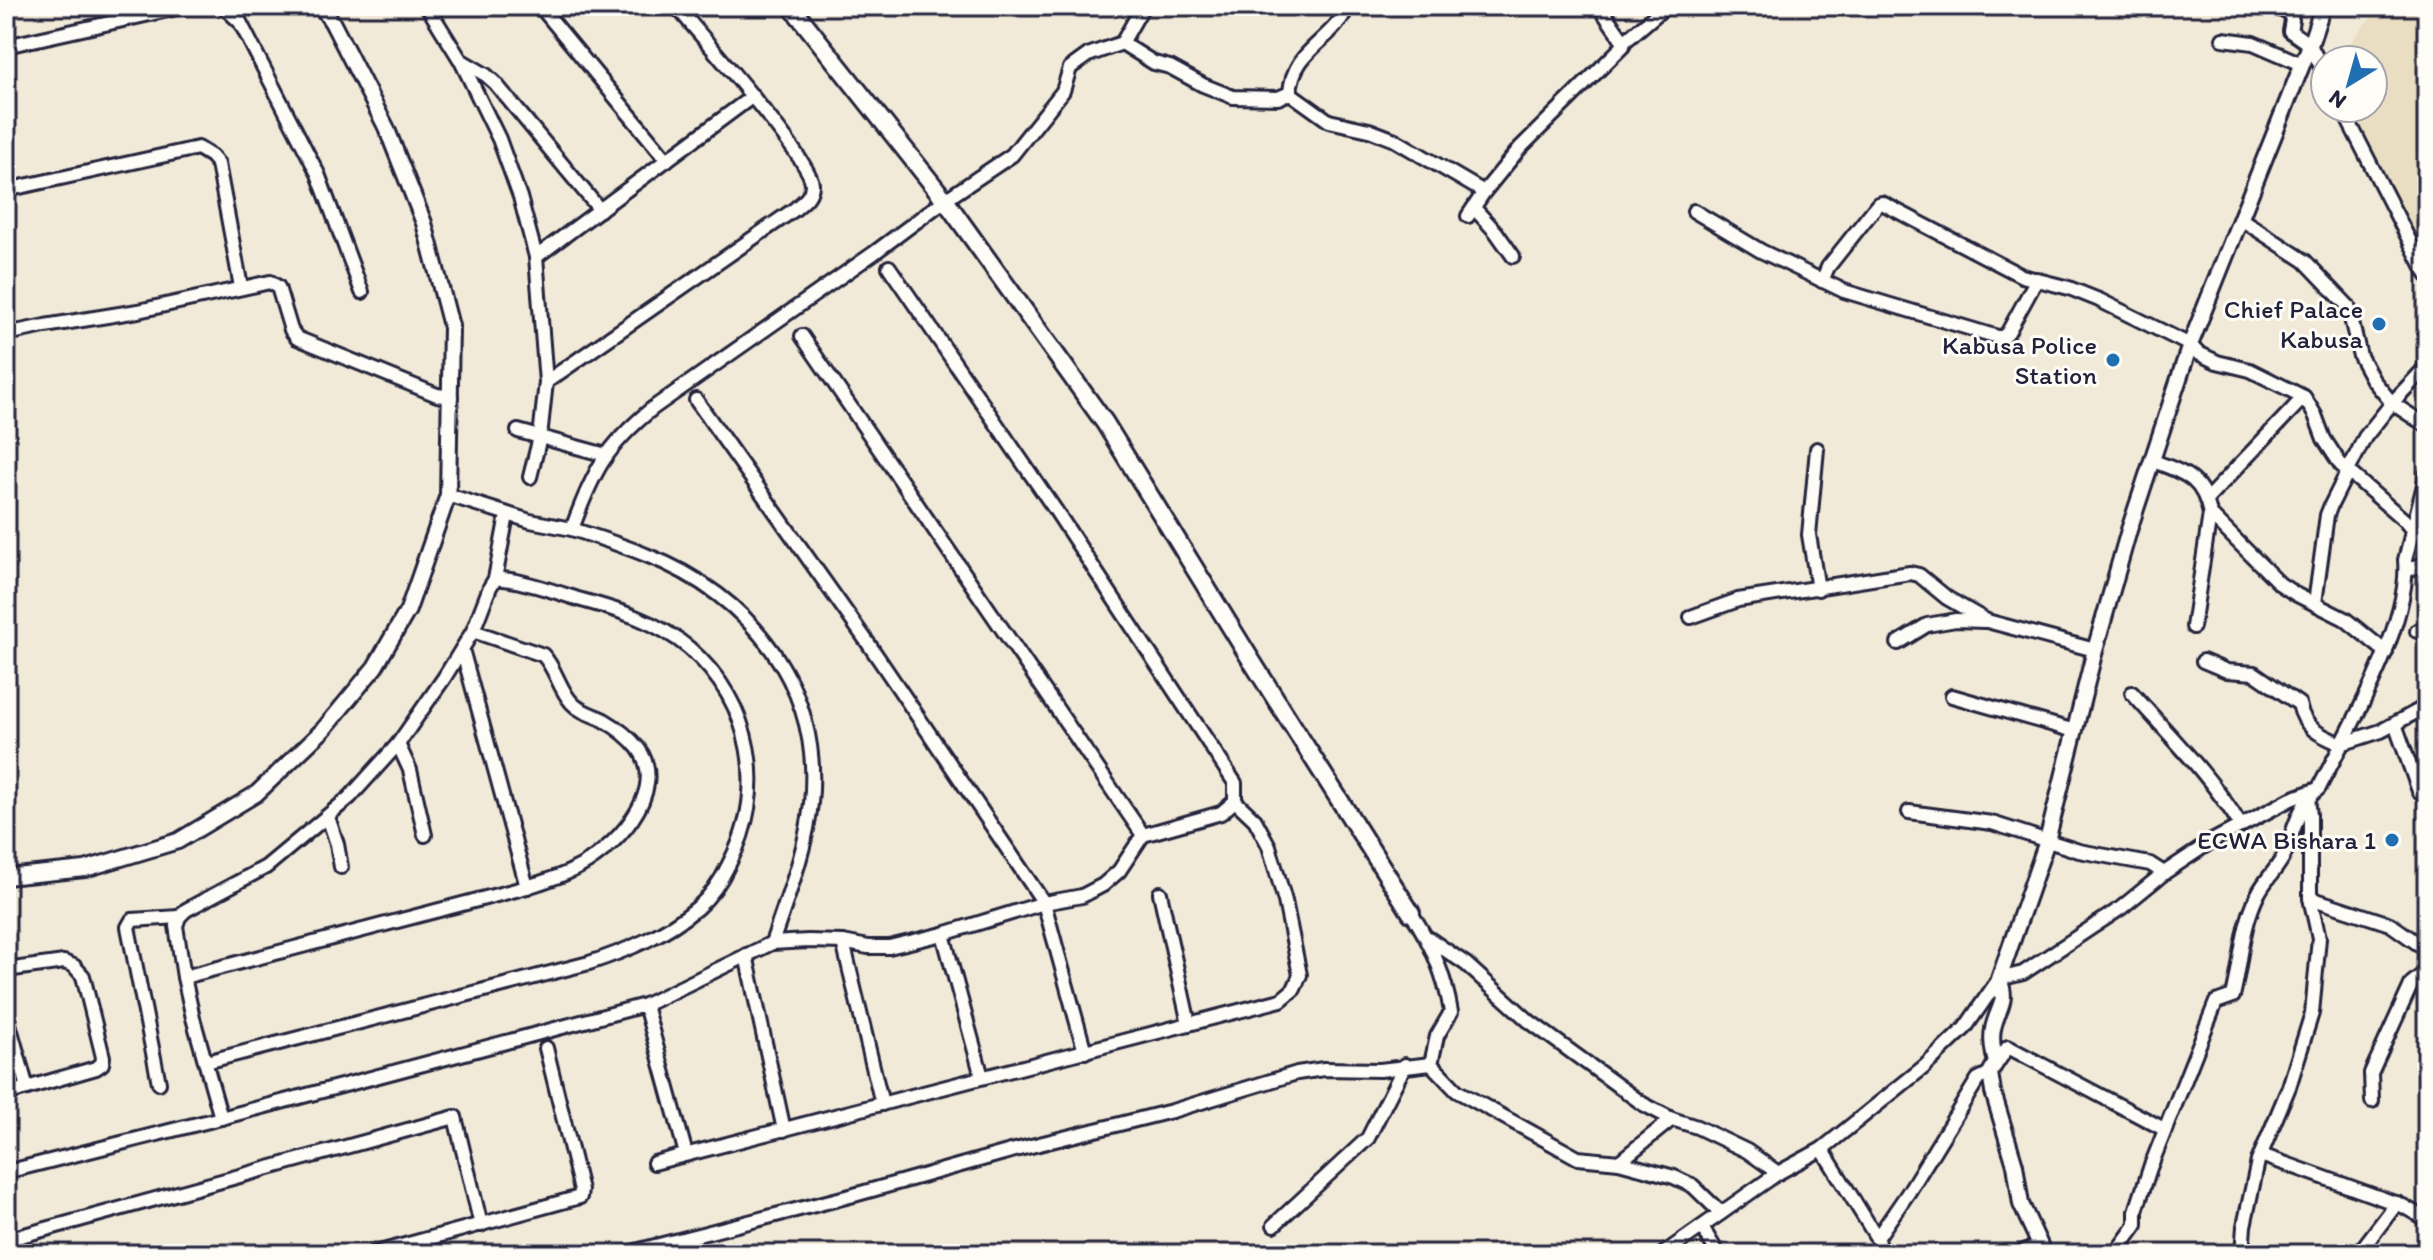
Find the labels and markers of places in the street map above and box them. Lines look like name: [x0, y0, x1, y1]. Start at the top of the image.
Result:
place label: Chief Palace Kabusa: [2224, 293, 2363, 355]
marker: Chief Palace Kabusa: [2370, 315, 2388, 333]
place label: Kabusa Police Station: [1942, 329, 2097, 391]
marker: Kabusa Police Station: [2104, 351, 2122, 369]
place label: ECWA Bishara 1: [2197, 824, 2376, 856]
marker: ECWA Bishara 1: [2383, 831, 2401, 849]

